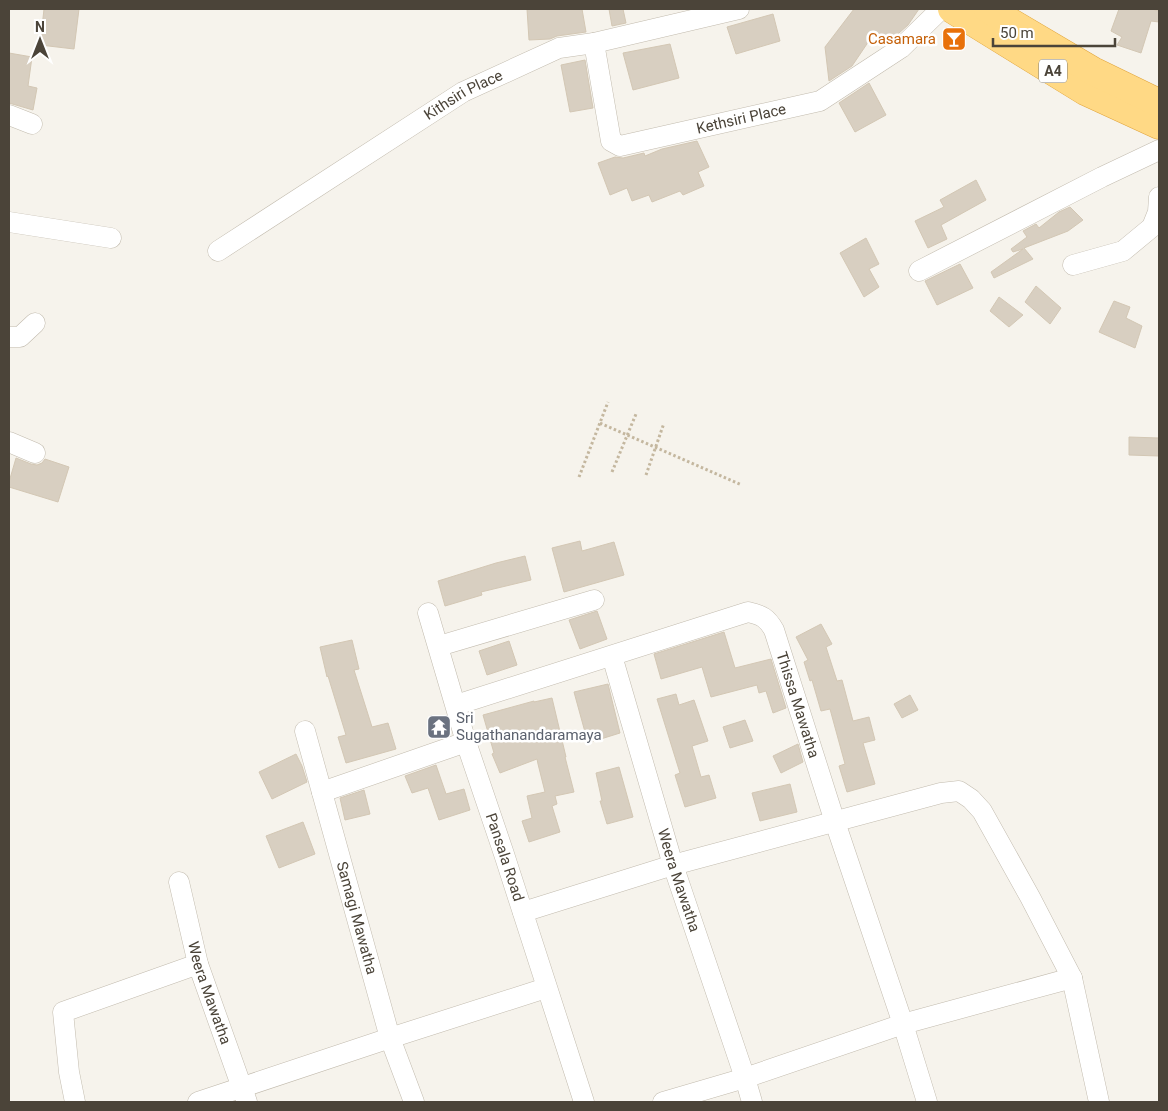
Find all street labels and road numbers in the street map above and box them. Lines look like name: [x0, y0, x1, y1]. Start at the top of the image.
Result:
road number: A4: [1039, 59, 1067, 82]
street label: Kithsiri Place: [421, 66, 505, 124]
street label: Kethsiri Place: [695, 100, 788, 138]
street label: Thissa Mawatha: [773, 650, 823, 760]
street label: Pansala Road: [482, 811, 528, 904]
street label: Weera Mawatha: [654, 826, 704, 934]
street label: Samagi Mawatha: [333, 860, 381, 976]
street label: Weera Mawatha: [184, 939, 235, 1047]

